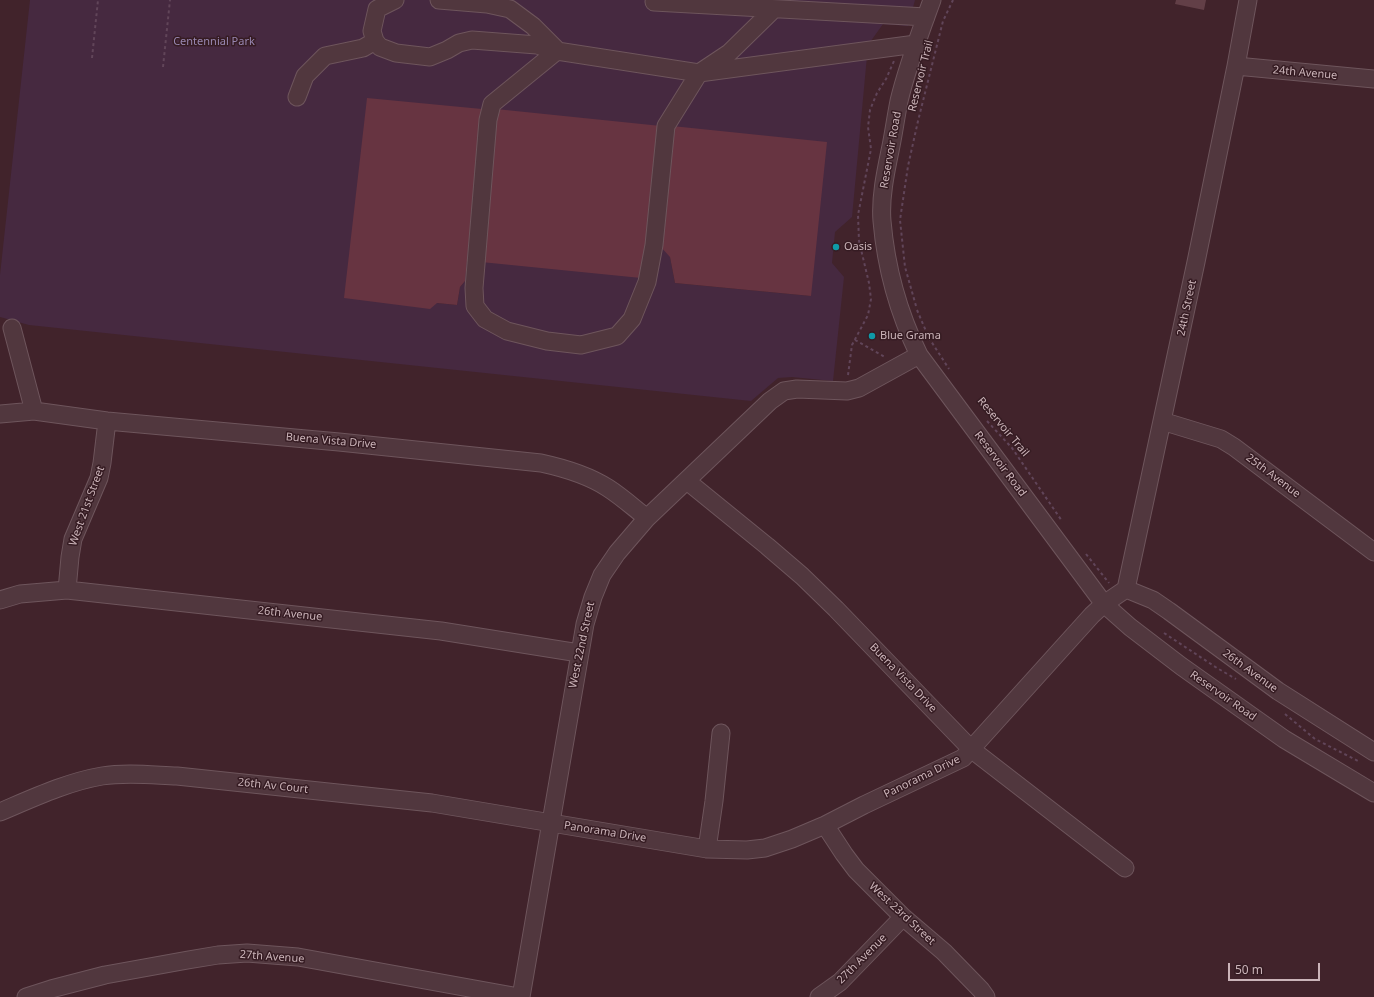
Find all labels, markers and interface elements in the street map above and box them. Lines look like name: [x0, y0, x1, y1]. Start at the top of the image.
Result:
park label: Centennial Park: [173, 35, 255, 49]
street label: Reservoir Trail: [906, 39, 936, 113]
street label: 24th Avenue: [1272, 64, 1338, 82]
street label: Reservoir Road: [878, 110, 904, 190]
place label: Oasis: [844, 240, 872, 254]
marker: Oasis: [831, 242, 841, 252]
street label: 24th Street: [1175, 279, 1199, 337]
place label: Blue Grama: [880, 329, 941, 343]
marker: Blue Grama: [867, 331, 877, 341]
street label: Reservoir Trail: [974, 395, 1032, 459]
street label: Reservoir Road: [971, 429, 1029, 499]
street label: Buena Vista Drive: [285, 430, 377, 452]
street label: 25th Avenue: [1243, 451, 1303, 501]
street label: West 21st Street: [66, 464, 108, 548]
street label: West 22nd Street: [566, 601, 598, 689]
street label: 26th Avenue: [257, 604, 323, 624]
street label: Buena Vista Drive: [867, 641, 939, 715]
street label: 26th Avenue: [1220, 647, 1280, 695]
street label: Reservoir Road: [1187, 668, 1259, 724]
street label: Panorama Drive: [882, 753, 962, 801]
street label: 26th Av Court: [237, 776, 309, 796]
street label: Panorama Drive: [563, 819, 647, 845]
street label: West 23rd Street: [866, 880, 938, 948]
street label: 27th Avenue: [834, 931, 890, 987]
street label: 27th Avenue: [239, 948, 305, 966]
scale bar: [1230, 955, 1322, 981]
text: 50 m: [1235, 961, 1263, 978]

